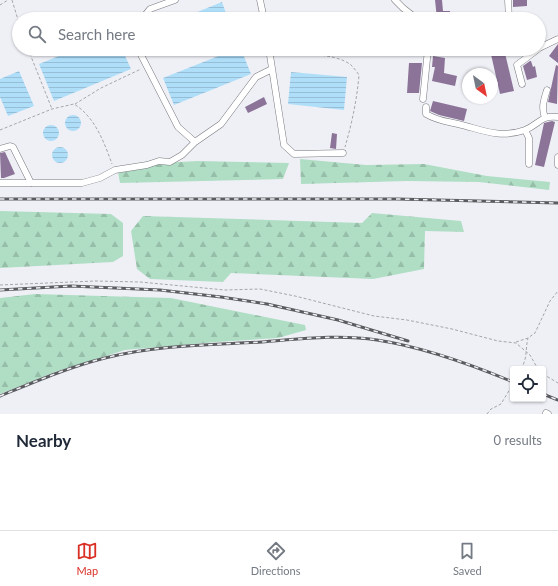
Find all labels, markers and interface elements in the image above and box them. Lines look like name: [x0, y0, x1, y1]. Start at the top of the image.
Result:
search box: [12, 12, 546, 56]
icon: search: [26, 23, 48, 45]
text: Search here: [58, 25, 135, 43]
north arrow: [462, 68, 498, 104]
map controls: [510, 366, 546, 402]
button: locate: [510, 366, 546, 402]
text: Nearby: [16, 430, 71, 451]
text: 0 results: [494, 432, 542, 448]
tab: Map: [76, 540, 98, 577]
tab: Directions: [251, 540, 300, 577]
tab: Saved: [453, 540, 482, 577]

